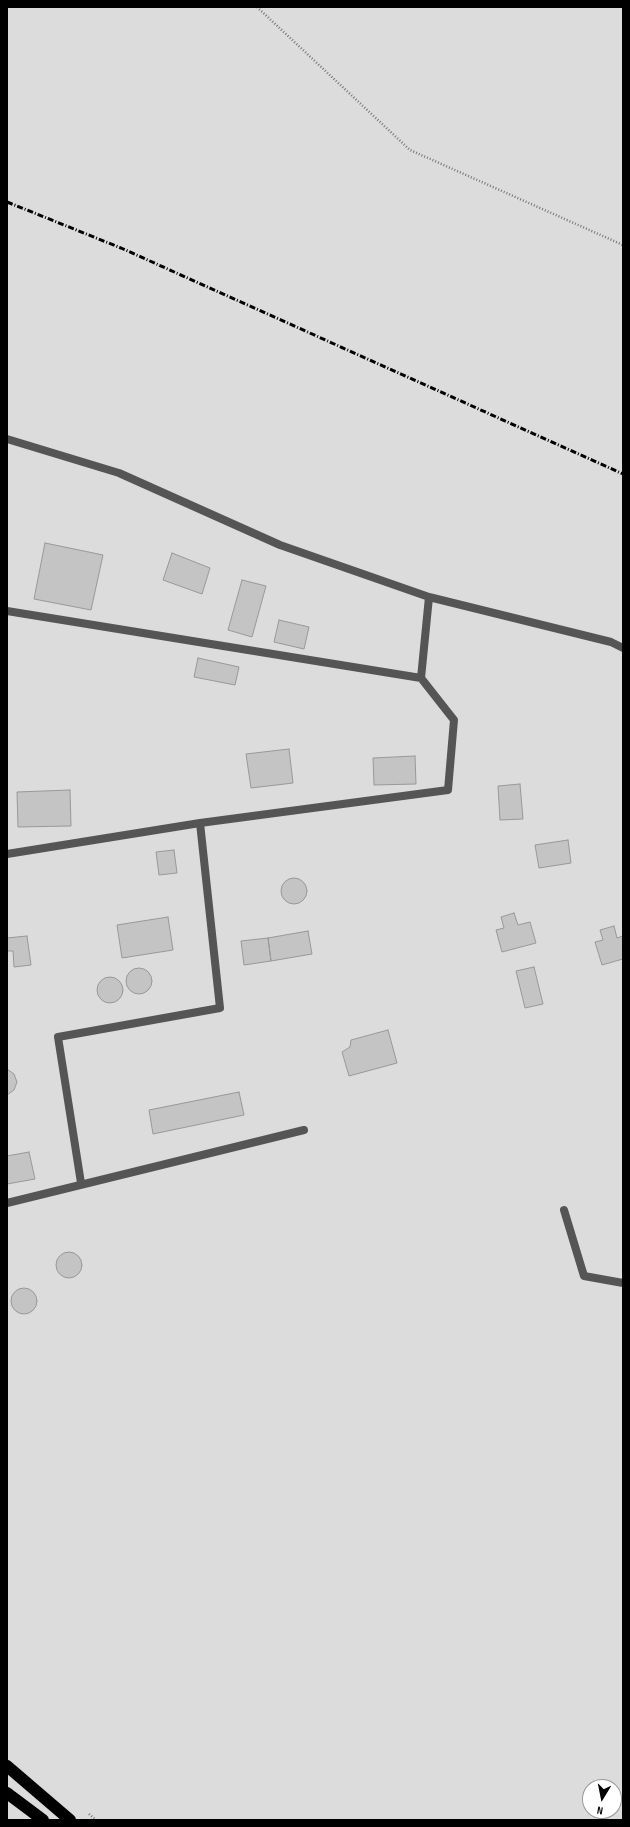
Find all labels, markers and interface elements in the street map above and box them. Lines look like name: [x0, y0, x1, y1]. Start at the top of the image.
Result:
north arrow: [582, 1779, 622, 1819]
text: N: [596, 1803, 604, 1817]

